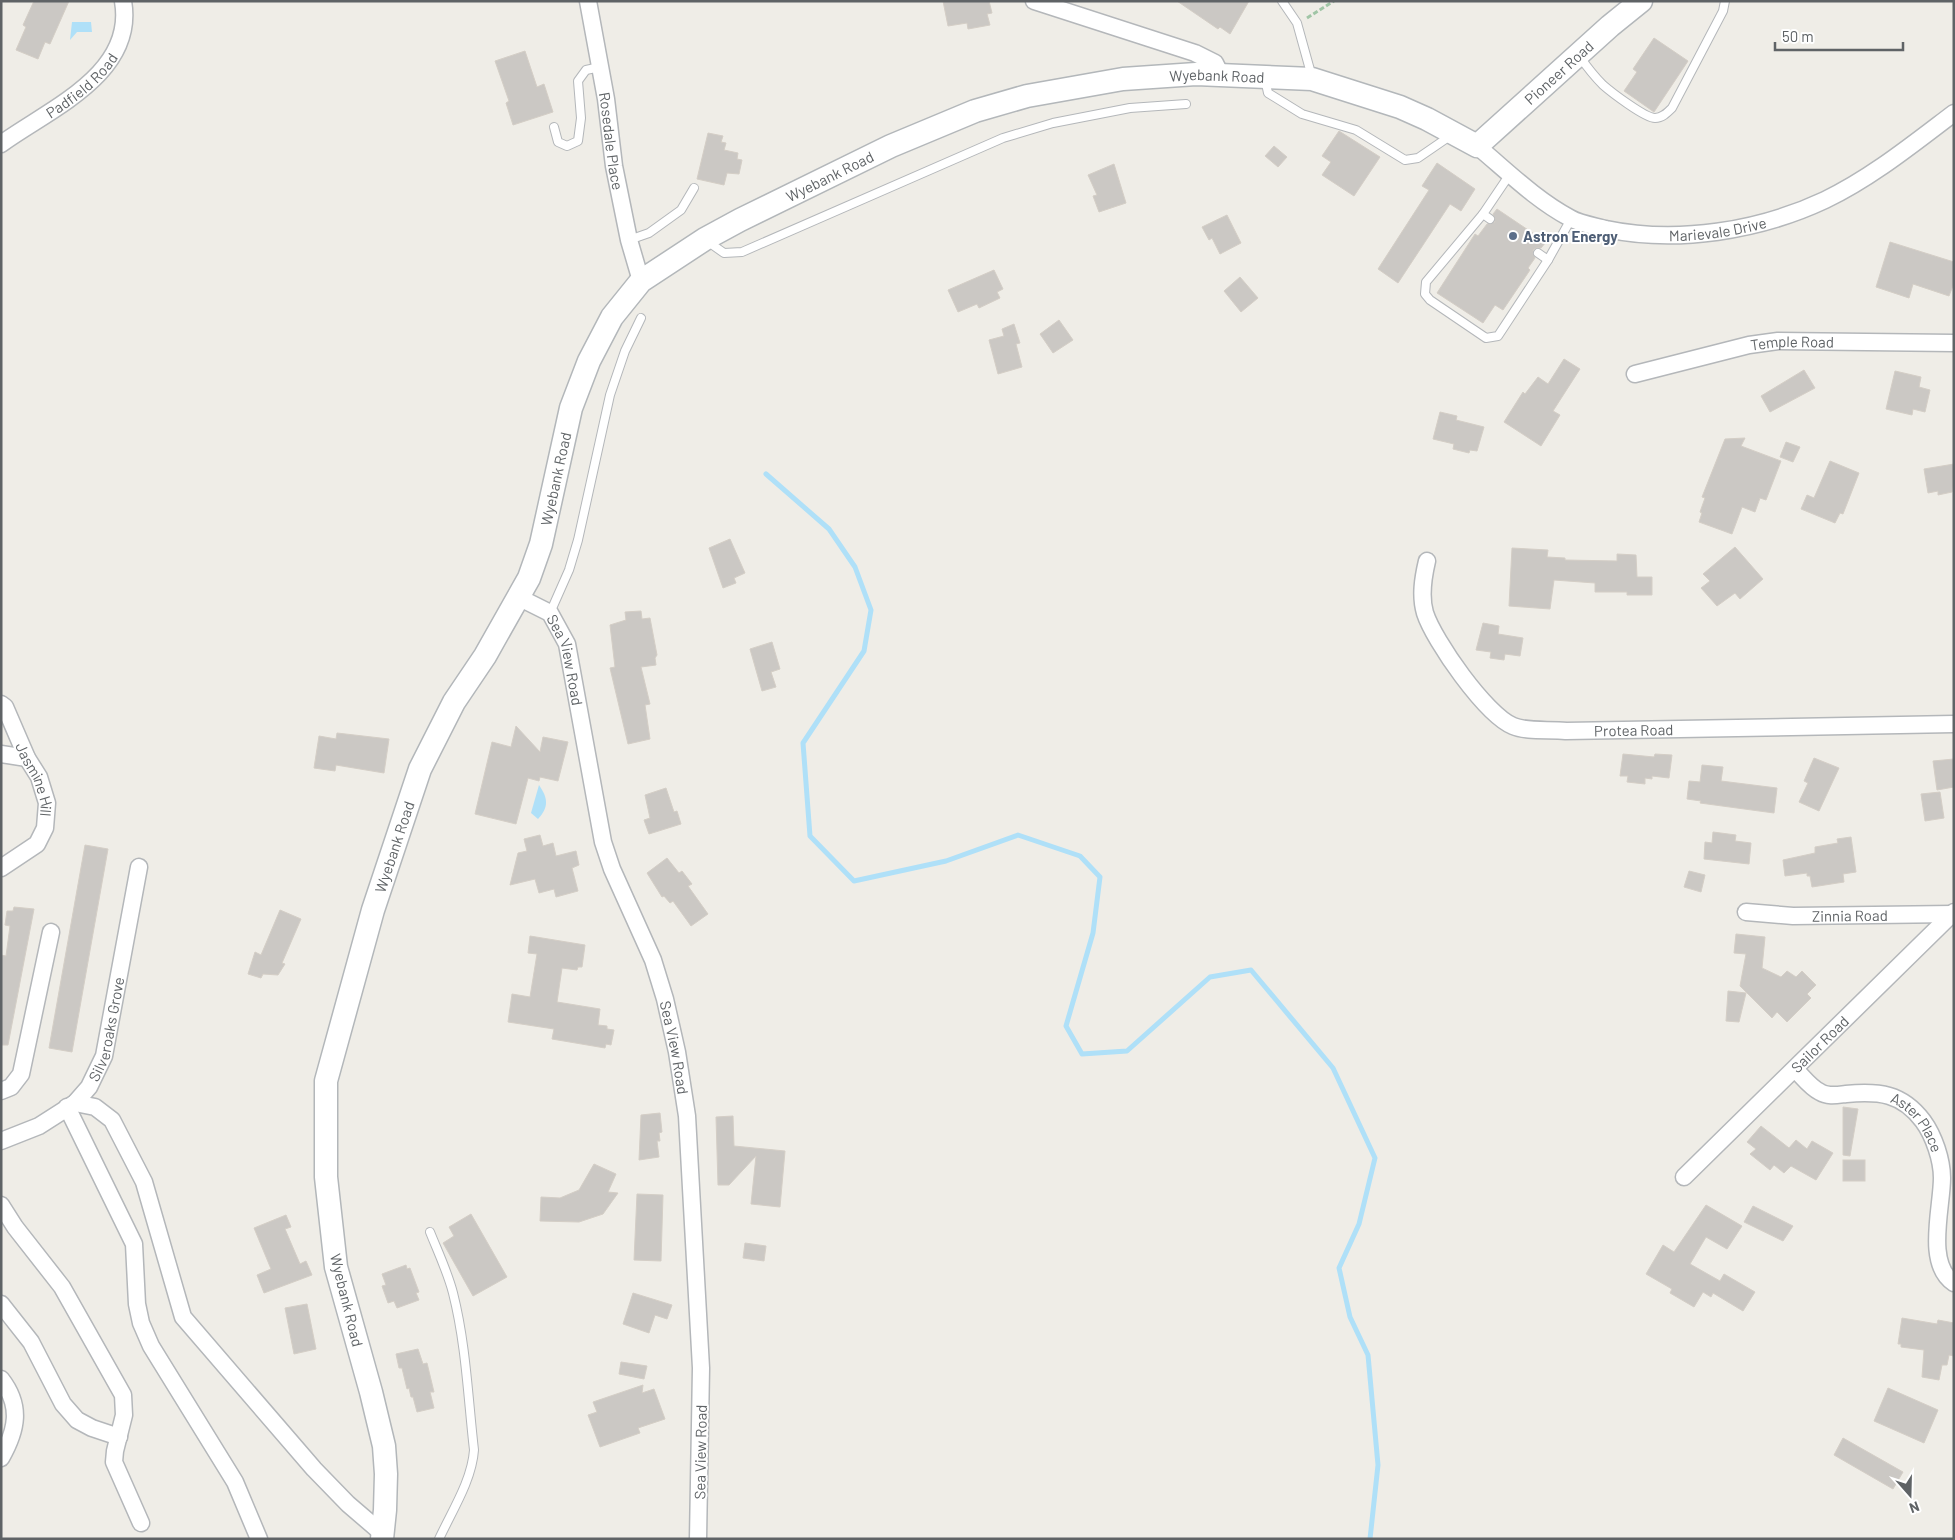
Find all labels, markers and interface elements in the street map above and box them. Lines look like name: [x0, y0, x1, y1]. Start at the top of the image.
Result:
scale bar: [1775, 20, 1902, 52]
text: 50 m: [1782, 27, 1814, 45]
street label: Pioneer Road: [1521, 37, 1597, 108]
street label: Padfield Road: [42, 50, 121, 122]
street label: Wyebank Road: [1169, 65, 1265, 86]
street label: Rosedale Place: [596, 91, 628, 192]
street label: Wyebank Road: [783, 147, 876, 205]
street label: Marievale Drive: [1669, 213, 1768, 244]
place label: Astron Energy: [1523, 227, 1618, 245]
marker: Astron Energy: [1507, 230, 1519, 242]
street label: Temple Road: [1749, 332, 1834, 354]
street label: Wyebank Road: [536, 430, 574, 527]
street label: Sea View Road: [543, 611, 587, 707]
street label: Protea Road: [1594, 720, 1674, 739]
street label: Jasmine Hill: [12, 740, 56, 817]
street label: Wyebank Road: [370, 799, 418, 895]
street label: Zinnia Road: [1812, 906, 1888, 925]
street label: Silveroaks Grove: [84, 975, 127, 1084]
street label: Sea View Road: [657, 999, 692, 1096]
street label: Sailor Road: [1787, 1012, 1852, 1076]
street label: Aster Place: [1888, 1088, 1946, 1154]
street label: Wyebank Road: [327, 1252, 367, 1348]
street label: Sea View Road: [690, 1404, 710, 1500]
north arrow: [1885, 1470, 1935, 1520]
text: N: [1907, 1498, 1922, 1517]

